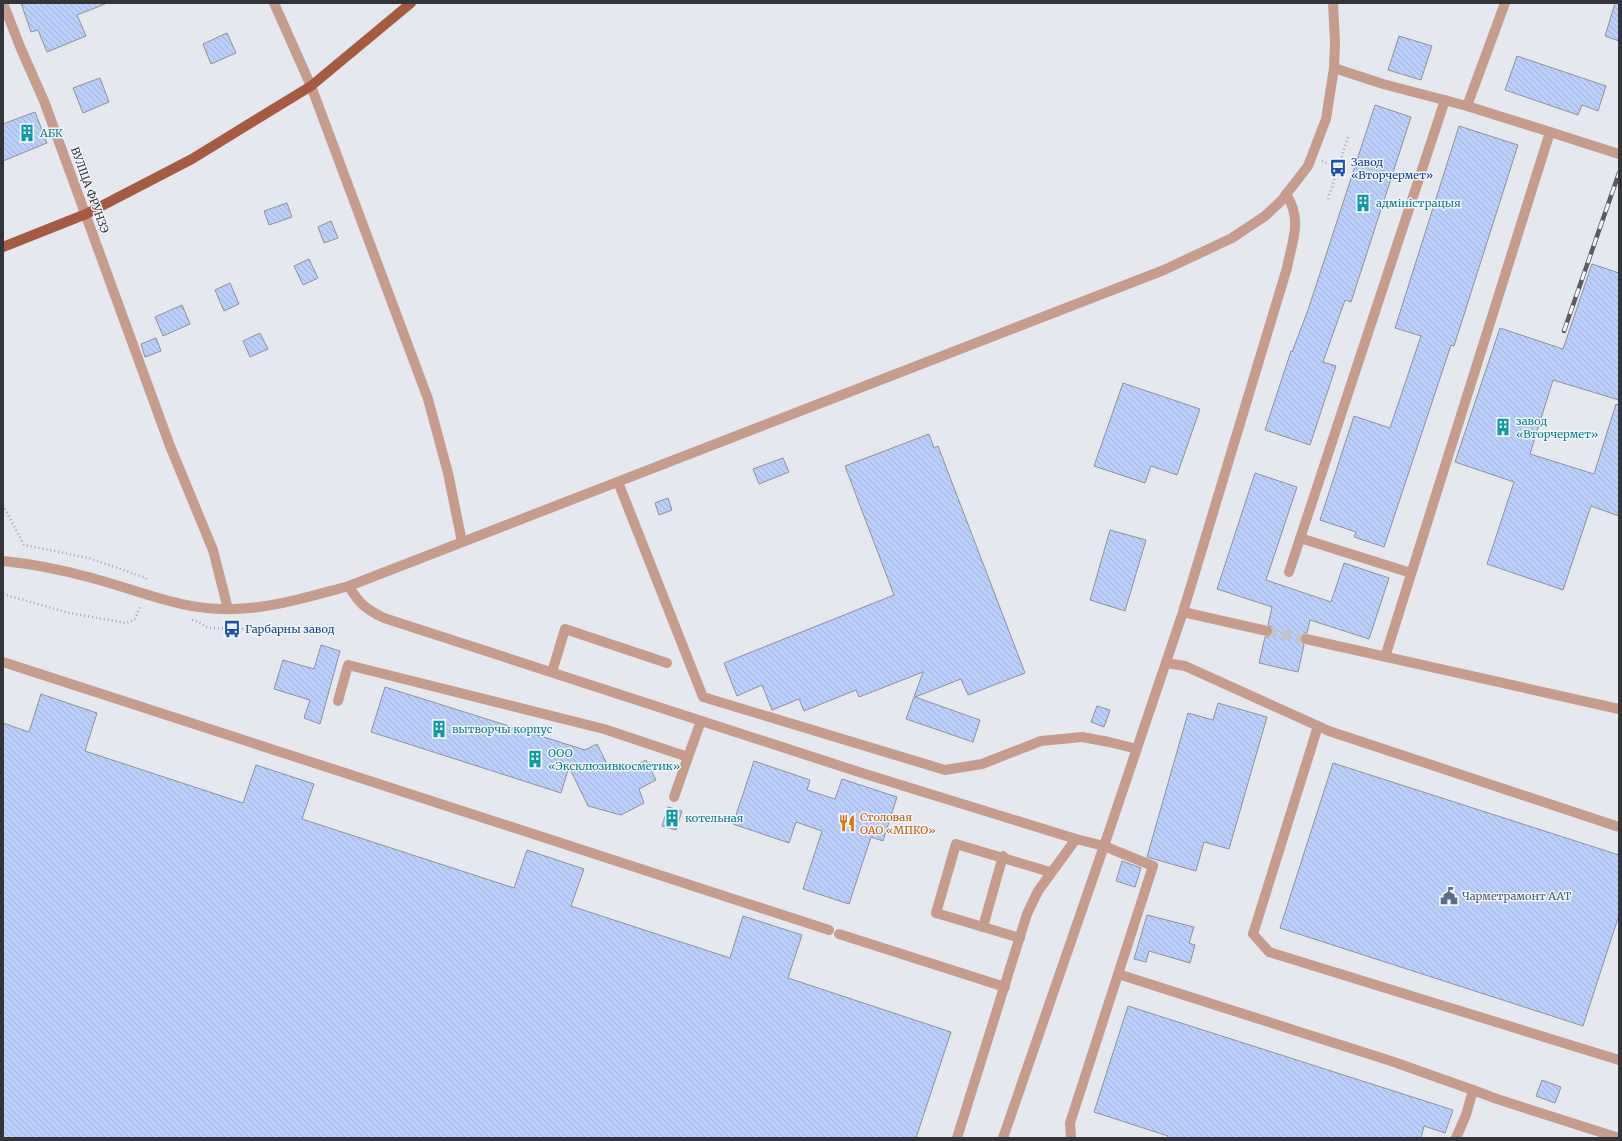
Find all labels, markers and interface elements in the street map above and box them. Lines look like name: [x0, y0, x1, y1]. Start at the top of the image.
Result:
building icon: АБК: [17, 123, 37, 143]
place label: АБК: [39, 126, 63, 140]
street label: ВУЛІЦА ФРУНЗЭ: [68, 145, 112, 235]
place label: Завод «Вторчермет»: [1351, 155, 1433, 182]
bus stop icon: Завод «Вторчермет»: [1328, 158, 1348, 178]
building icon: адміністрацыя: [1353, 193, 1373, 213]
place label: адміністрацыя: [1376, 196, 1461, 210]
place label: завод «Вторчермет»: [1516, 414, 1598, 441]
building icon: завод «Вторчермет»: [1493, 417, 1513, 437]
bus stop icon: Гарбарны завод: [222, 619, 242, 639]
place label: Гарбарны завод: [245, 622, 335, 636]
building icon: вытворчы корпус: [429, 719, 449, 739]
place label: вытворчы корпус: [452, 722, 553, 736]
place label: ООО «Эксклюзивкосметик»: [548, 746, 680, 773]
building icon: ООО «Эксклюзивкосметик»: [525, 749, 545, 769]
building icon: котельная: [662, 808, 682, 828]
place label: Столовая ОАО «МПКО»: [860, 810, 936, 837]
place label: котельная: [685, 811, 744, 825]
restaurant icon: Столовая ОАО «МПКО»: [837, 813, 857, 833]
public building icon: Чарметрамонт ААТ: [1439, 886, 1459, 906]
place label: Чарметрамонт ААТ: [1462, 889, 1572, 903]

